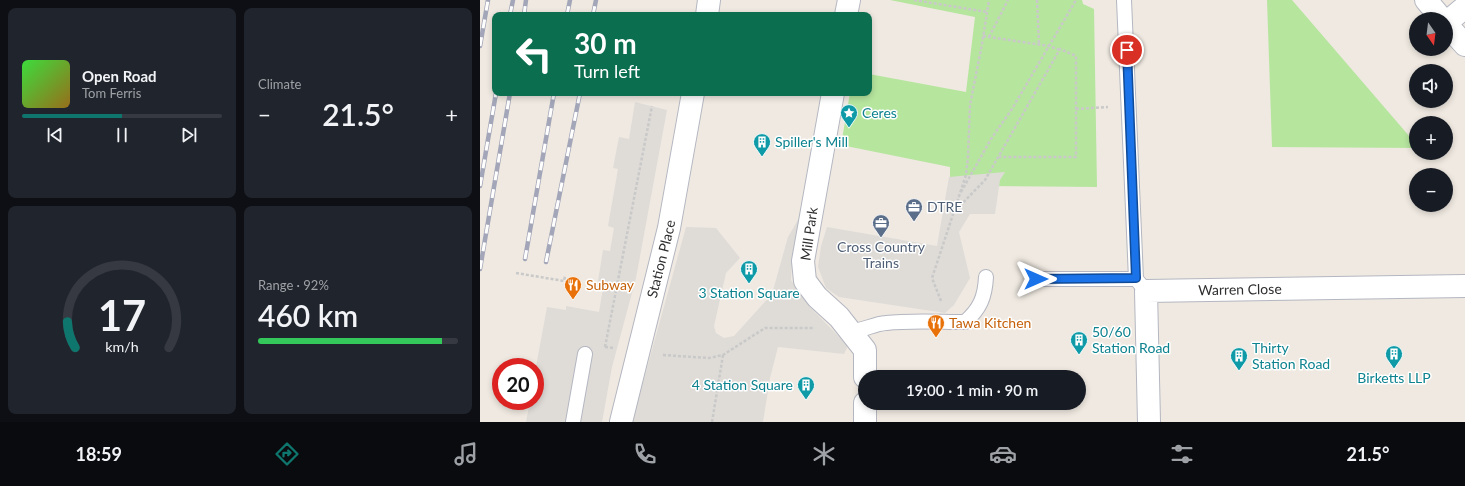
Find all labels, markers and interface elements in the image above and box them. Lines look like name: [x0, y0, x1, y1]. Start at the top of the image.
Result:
north arrow: [1409, 12, 1453, 56]
map controls: [1409, 12, 1453, 212]
text: 30 m: [574, 26, 637, 60]
icon: left: [508, 28, 560, 80]
pin: [1110, 33, 1144, 67]
icon: arrive: [1116, 39, 1138, 61]
text: Turn left: [574, 60, 640, 82]
button: sound: [1409, 64, 1453, 108]
text: Open Road: [82, 67, 157, 85]
text: Climate: [258, 76, 301, 92]
text: Tom Ferris: [82, 85, 141, 101]
text: 21.5°: [322, 96, 394, 132]
text: −: [258, 101, 271, 128]
text: +: [445, 101, 458, 128]
place icon: Ceres: [839, 103, 859, 128]
place label: Ceres: [862, 104, 897, 121]
button: +: [1409, 116, 1453, 160]
icon: previous: [44, 124, 66, 146]
icon: pause: [111, 124, 133, 146]
icon: next: [178, 124, 200, 146]
building icon: Spiller's Mill: [752, 132, 772, 157]
place label: Spiller's Mill: [775, 133, 848, 150]
button: −: [1409, 168, 1453, 212]
office icon: DTRE: [904, 197, 924, 222]
place label: DTRE: [927, 198, 962, 215]
street label: Mill Park: [796, 205, 821, 262]
office icon: Cross Country Trains: [871, 213, 891, 238]
street label: Station Place: [643, 219, 678, 300]
place label: Cross Country Trains: [837, 238, 926, 271]
position arrow: [1015, 258, 1057, 300]
building icon: 3 Station Square: [739, 259, 759, 284]
restaurant icon: Subway: [563, 275, 583, 300]
place label: Subway: [586, 276, 635, 293]
text: Range · 92%: [258, 277, 329, 293]
street label: Warren Close: [1198, 280, 1282, 298]
place label: 3 Station Square: [698, 284, 800, 301]
text: 17: [98, 290, 146, 340]
text: 460 km: [258, 297, 358, 333]
restaurant icon: Tawa Kitchen: [926, 313, 946, 338]
place label: Tawa Kitchen: [949, 314, 1031, 331]
place label: 50/60 Station Road: [1092, 323, 1170, 356]
building icon: 50/60 Station Road: [1069, 330, 1089, 355]
text: km/h: [105, 338, 139, 355]
place label: Thirty Station Road: [1252, 339, 1330, 372]
building icon: Birketts LLP: [1384, 344, 1404, 369]
building icon: Thirty Station Road: [1229, 346, 1249, 371]
speed limit sign: 20: [492, 358, 544, 410]
place label: Birketts LLP: [1357, 369, 1431, 386]
building icon: 4 Station Square: [796, 375, 816, 400]
place label: 4 Station Square: [692, 376, 793, 393]
text: 19:00 · 1 min · 90 m: [906, 381, 1038, 399]
icon: directions: [273, 440, 301, 468]
icon: music: [452, 440, 480, 468]
icon: phone: [631, 440, 659, 468]
icon: climate: [810, 440, 838, 468]
icon: car: [989, 440, 1017, 468]
icon: filters: [1168, 440, 1196, 468]
text: 18:59: [75, 443, 122, 465]
text: 21.5°: [1346, 443, 1390, 465]

